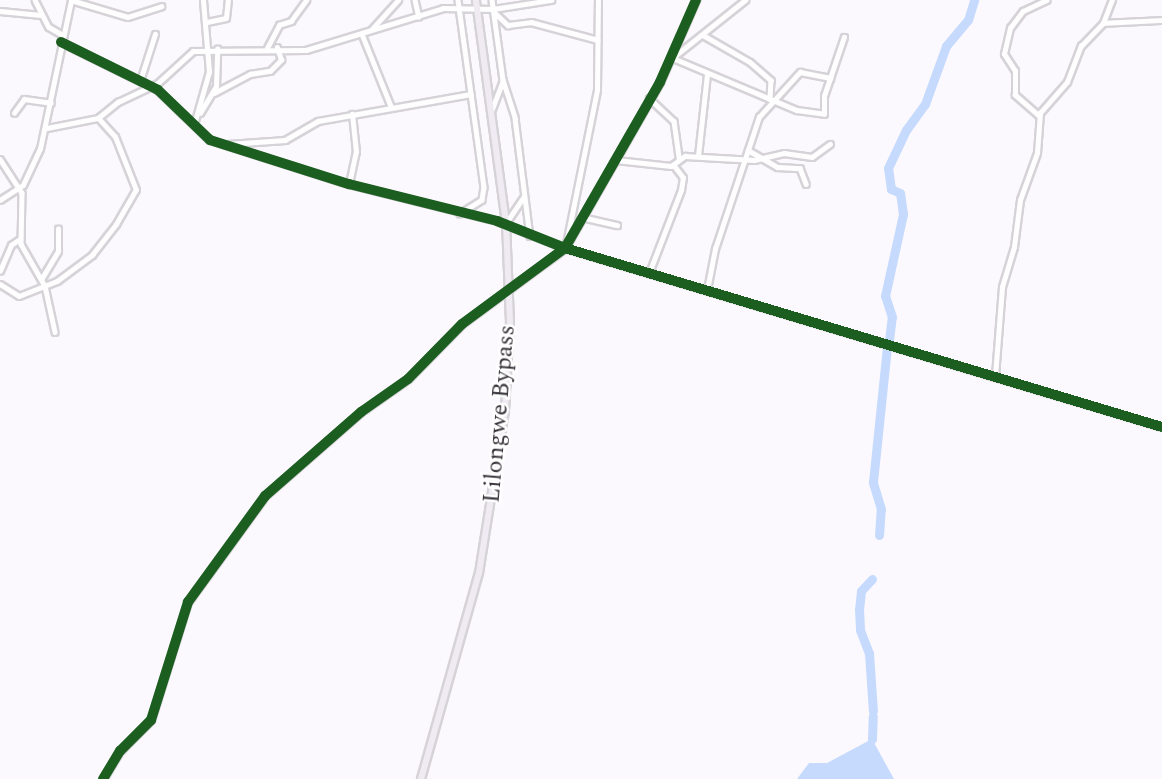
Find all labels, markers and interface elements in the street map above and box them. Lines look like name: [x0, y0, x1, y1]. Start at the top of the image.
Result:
street label: Lilongwe Bypass: [478, 324, 522, 504]

